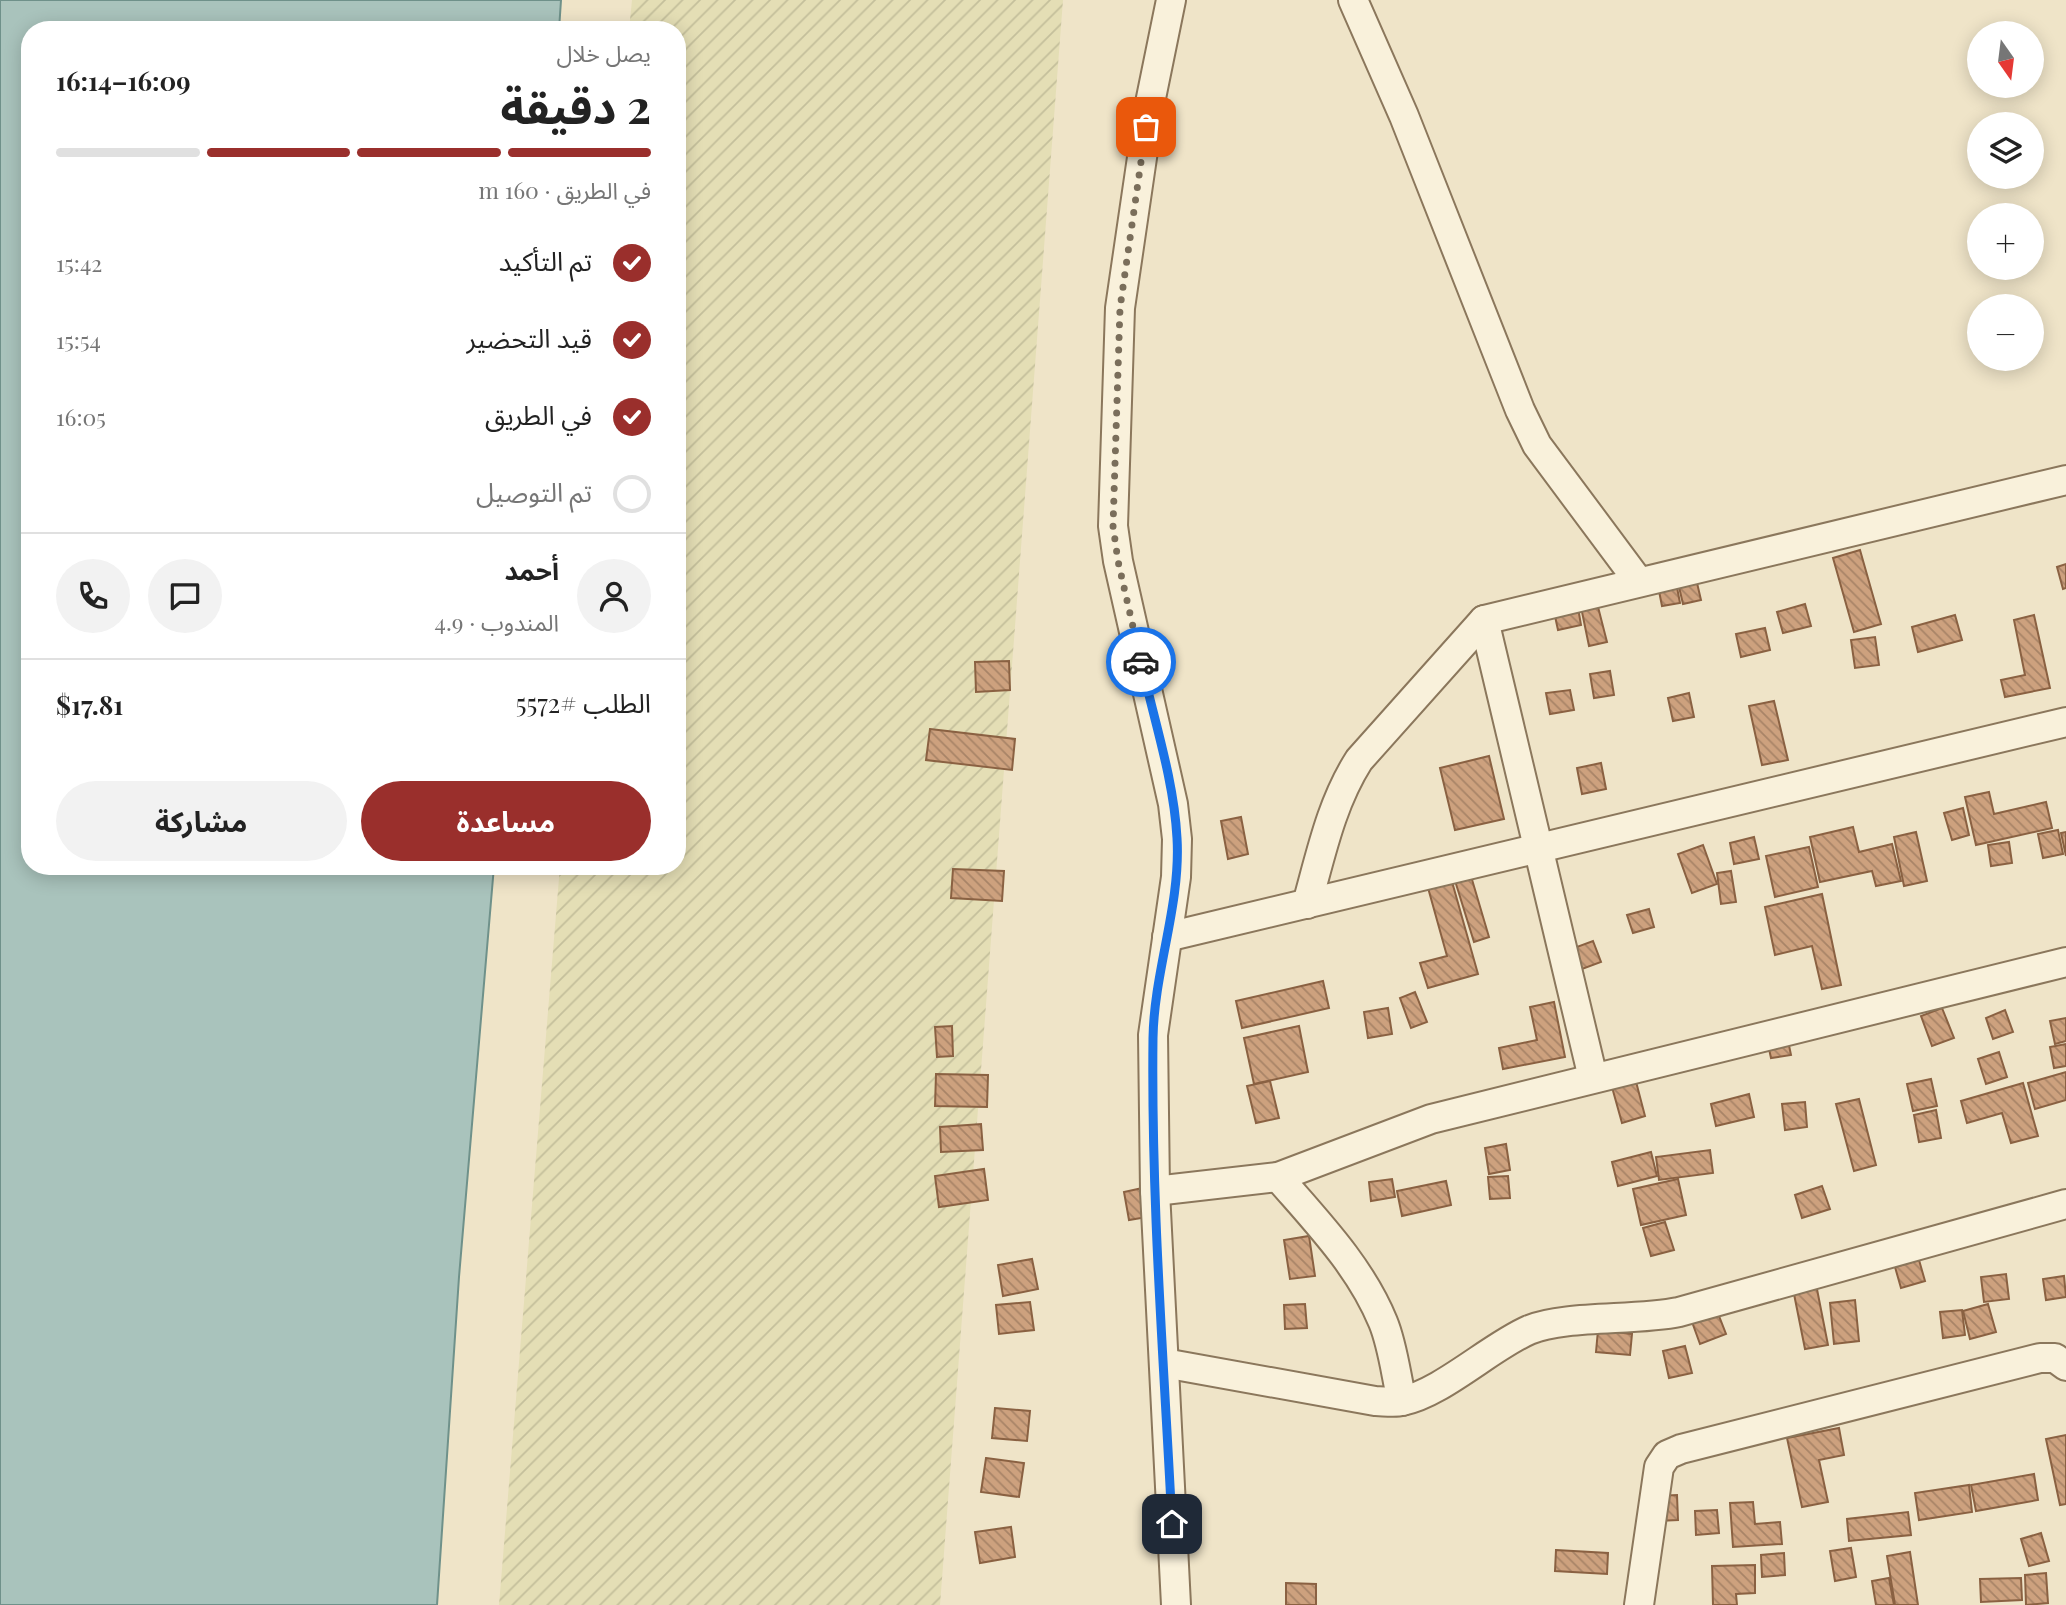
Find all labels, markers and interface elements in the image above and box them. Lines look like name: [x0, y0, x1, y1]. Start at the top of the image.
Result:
north arrow: [1967, 21, 2044, 98]
map controls: [1967, 21, 2044, 371]
text: يصل خلال: [556, 37, 651, 68]
text: 16:09–16:14: [56, 63, 191, 98]
text: 2 دقيقة: [500, 74, 651, 136]
pin: [1116, 97, 1176, 157]
icon: bag: [1127, 108, 1165, 146]
button: layers: [1967, 112, 2044, 189]
text: في الطريق · 160 m: [478, 174, 651, 205]
button: +: [1967, 203, 2044, 280]
text: تم التأكيد: [499, 243, 592, 278]
icon: check: [613, 244, 651, 282]
text: 15:42: [56, 247, 102, 278]
button: −: [1967, 294, 2044, 371]
text: قيد التحضير: [466, 320, 592, 355]
icon: check: [613, 321, 651, 359]
text: 15:54: [56, 324, 101, 355]
text: في الطريق: [485, 397, 592, 432]
icon: check: [613, 398, 651, 436]
text: 16:05: [56, 401, 106, 432]
text: تم التوصيل: [476, 474, 592, 509]
text: أحمد: [505, 552, 559, 587]
button: phone: [56, 559, 130, 633]
button: chat: [148, 559, 222, 633]
button: person: [577, 559, 651, 633]
text: المندوب · 4.9: [435, 606, 559, 637]
courier: [1106, 627, 1176, 697]
icon: car: [1122, 643, 1160, 681]
text: الطلب #5572: [516, 685, 651, 720]
text: $17.81: [56, 687, 123, 722]
button: مشاركة: [56, 781, 347, 861]
button: مساعدة: [361, 781, 651, 861]
pin: [1142, 1494, 1202, 1554]
icon: home: [1153, 1505, 1191, 1543]

